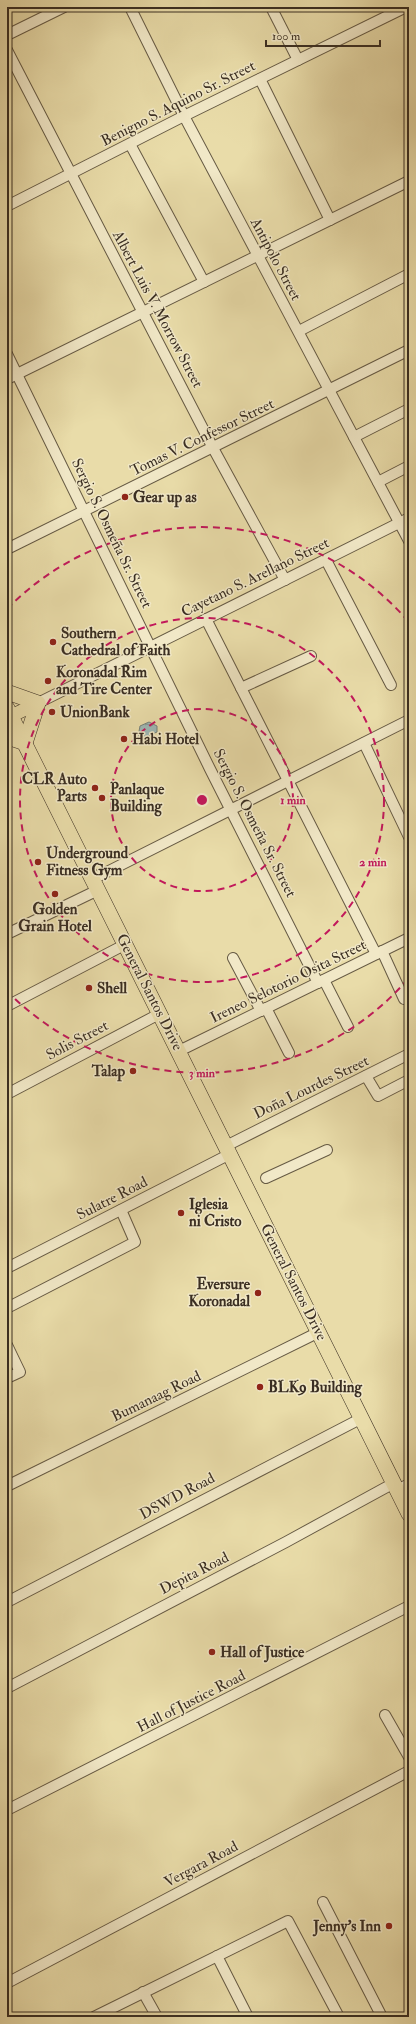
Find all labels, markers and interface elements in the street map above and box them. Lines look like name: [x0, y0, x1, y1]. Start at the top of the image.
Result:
scale bar: [266, 22, 380, 48]
text: 100 m: [272, 29, 301, 44]
street label: Benigno S. Aquino Sr. Street: [98, 56, 259, 151]
street label: Antipolo Street: [244, 214, 305, 304]
street label: Albert Luis V. Morrow Street: [108, 226, 207, 391]
street label: Tomas V. Confessor Street: [127, 394, 277, 481]
street label: Sergio S. Osmeña Sr. Street: [67, 455, 156, 611]
place label: Gear up as: [133, 488, 197, 508]
marker: Gear up as: [120, 492, 130, 502]
street label: Cayetano S. Arellano Street: [178, 533, 333, 622]
place label: Southern Cathedral of Faith: [61, 624, 170, 660]
marker: Southern Cathedral of Faith: [48, 637, 58, 647]
place label: Koronadal Rim and Tire Center: [56, 663, 152, 699]
marker: Koronadal Rim and Tire Center: [43, 676, 53, 686]
place label: UnionBank: [60, 703, 131, 722]
marker: UnionBank: [47, 707, 57, 717]
place label: Habi Hotel: [132, 730, 199, 749]
marker: Habi Hotel: [119, 734, 129, 744]
street label: Sergio S. Osmeña Sr. Street: [209, 746, 300, 901]
place label: CLR Auto Parts: [22, 770, 88, 806]
place label: Panlaque Building: [110, 780, 165, 817]
marker: CLR Auto Parts: [90, 783, 100, 793]
marker: Panlaque Building: [97, 793, 107, 803]
centre of rings: [195, 793, 209, 807]
text: 1 min: [280, 793, 307, 808]
place label: Underground Fitness Gym: [46, 844, 129, 881]
text: 2 min: [359, 855, 387, 870]
marker: Underground Fitness Gym: [33, 857, 43, 867]
marker: Golden Grain Hotel: [50, 889, 60, 899]
place label: Golden Grain Hotel: [18, 900, 92, 936]
street label: General Santos Drive: [112, 931, 187, 1054]
street label: Ireneo Selotorio Osita Street: [207, 935, 370, 1028]
place label: Shell: [97, 979, 127, 998]
marker: Shell: [84, 983, 94, 993]
street label: Solis Street: [43, 1016, 112, 1065]
street label: Doña Lourdes Street: [250, 1051, 372, 1124]
place label: Talap: [91, 1062, 125, 1082]
marker: Talap: [128, 1066, 138, 1076]
text: 3 min: [189, 1066, 216, 1081]
street label: Sulatre Road: [73, 1172, 151, 1224]
place label: Iglesia ni Cristo: [189, 1195, 242, 1231]
marker: Iglesia ni Cristo: [176, 1208, 186, 1218]
street label: General Santos Drive: [256, 1221, 331, 1344]
place label: Eversure Koronadal: [188, 1275, 251, 1311]
marker: Eversure Koronadal: [253, 1288, 263, 1298]
street label: Bumanaag Road: [108, 1366, 205, 1426]
place label: BLK9 Building: [268, 1378, 362, 1398]
marker: BLK9 Building: [255, 1382, 265, 1392]
street label: DSWD Road: [136, 1468, 219, 1524]
street label: Depita Road: [156, 1548, 233, 1600]
place label: Hall of Justice: [220, 1643, 305, 1663]
marker: Hall of Justice: [207, 1647, 217, 1657]
street label: Hall of Justice Road: [134, 1666, 249, 1738]
street label: Vergara Road: [161, 1837, 242, 1892]
place label: Jenny's Inn: [312, 1917, 381, 1937]
marker: Jenny's Inn: [384, 1921, 394, 1931]

